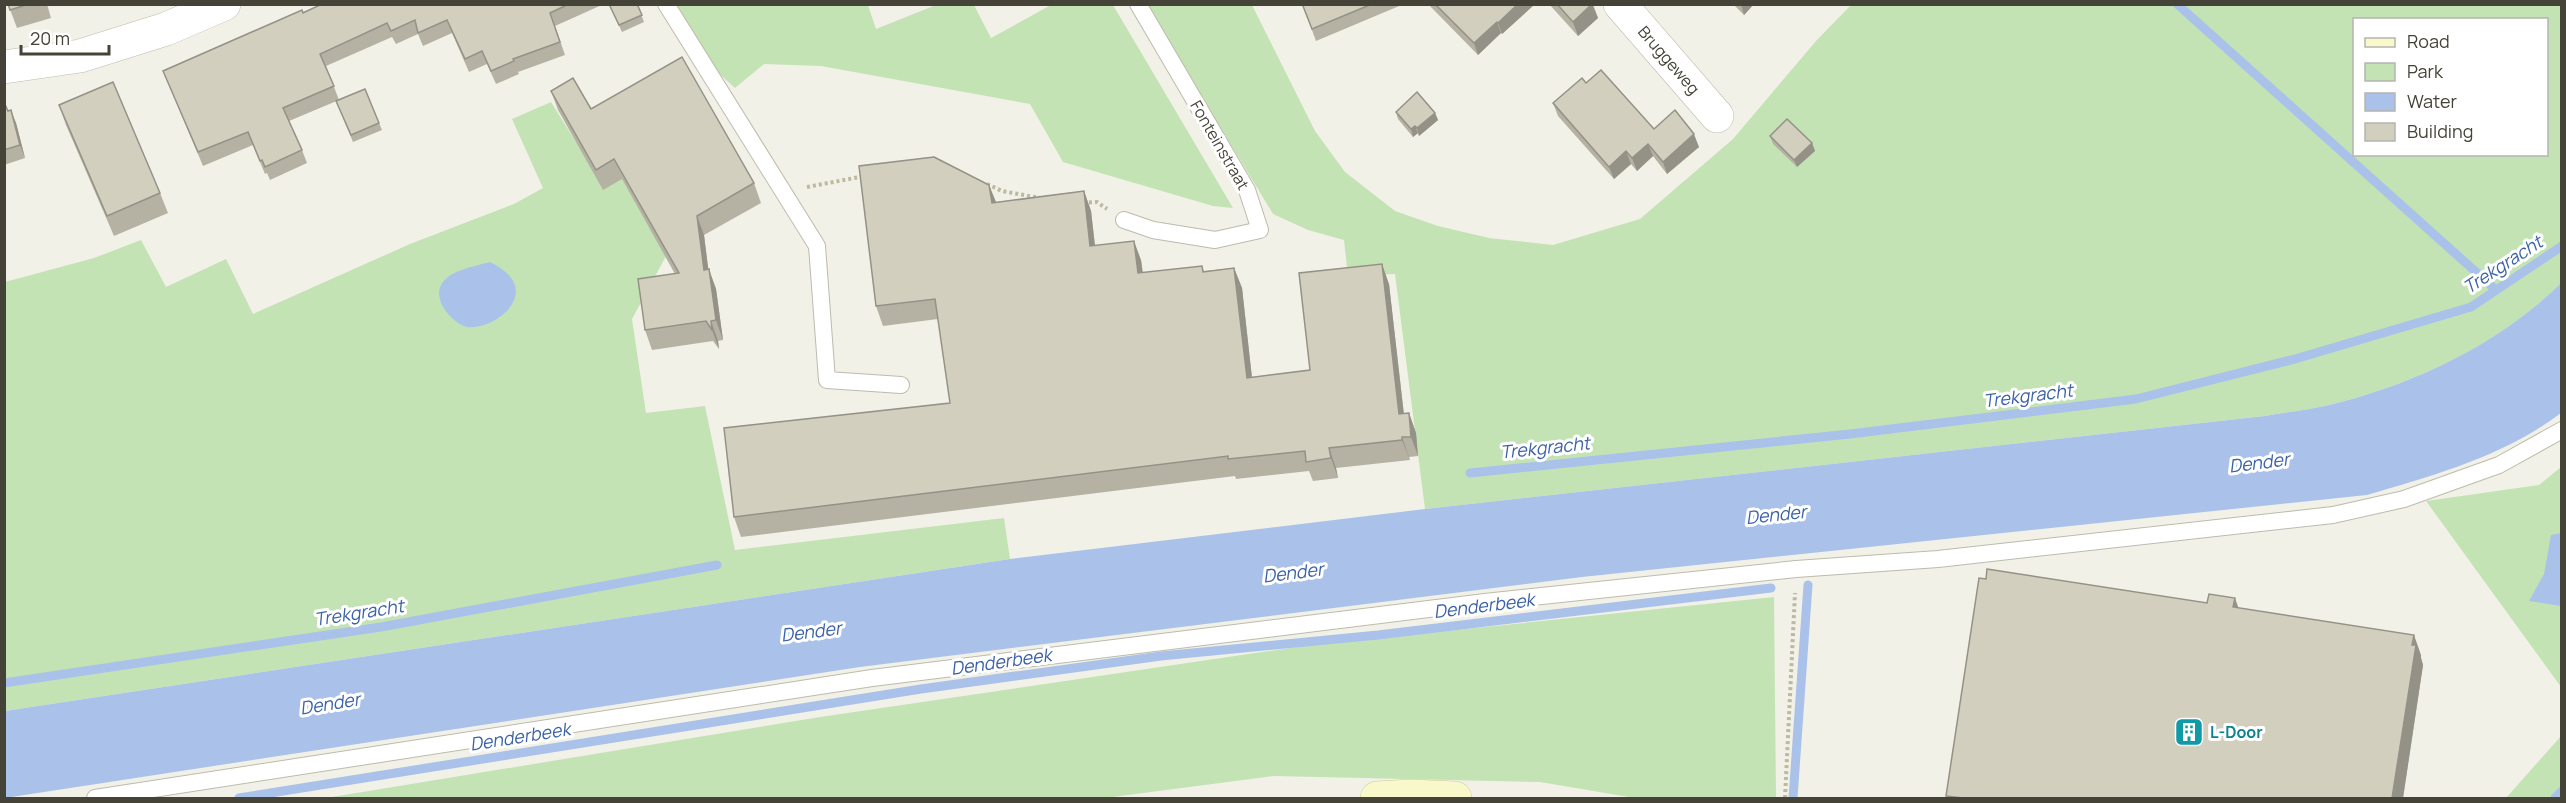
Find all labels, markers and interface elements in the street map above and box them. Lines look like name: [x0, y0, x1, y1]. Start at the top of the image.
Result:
scale bar: [21, 18, 110, 56]
legend: [2353, 18, 2548, 156]
street label: Bruggeweg: [1633, 21, 1705, 99]
text: 20 m: [30, 26, 70, 50]
text: Road: [2407, 29, 2450, 53]
text: Park: [2407, 59, 2444, 83]
text: Water: [2407, 89, 2457, 113]
street label: Fonteinstraat: [1185, 96, 1255, 194]
text: Building: [2407, 119, 2473, 143]
water label: Trekgracht: [2458, 229, 2548, 299]
water label: Trekgracht: [1982, 377, 2076, 412]
water label: Trekgracht: [1499, 430, 1593, 464]
water label: Dender: [2227, 446, 2293, 478]
water label: Dender: [1744, 499, 1810, 529]
water label: Dender: [1261, 556, 1327, 588]
water label: Denderbeek: [1432, 587, 1539, 623]
water label: Trekgracht: [312, 593, 407, 631]
water label: Dender: [779, 615, 845, 647]
water label: Denderbeek: [949, 642, 1056, 680]
water label: Dender: [298, 686, 364, 720]
water label: Denderbeek: [468, 716, 575, 756]
building icon: L-Door: [2173, 716, 2205, 748]
place label: L-Door: [2210, 721, 2263, 743]

